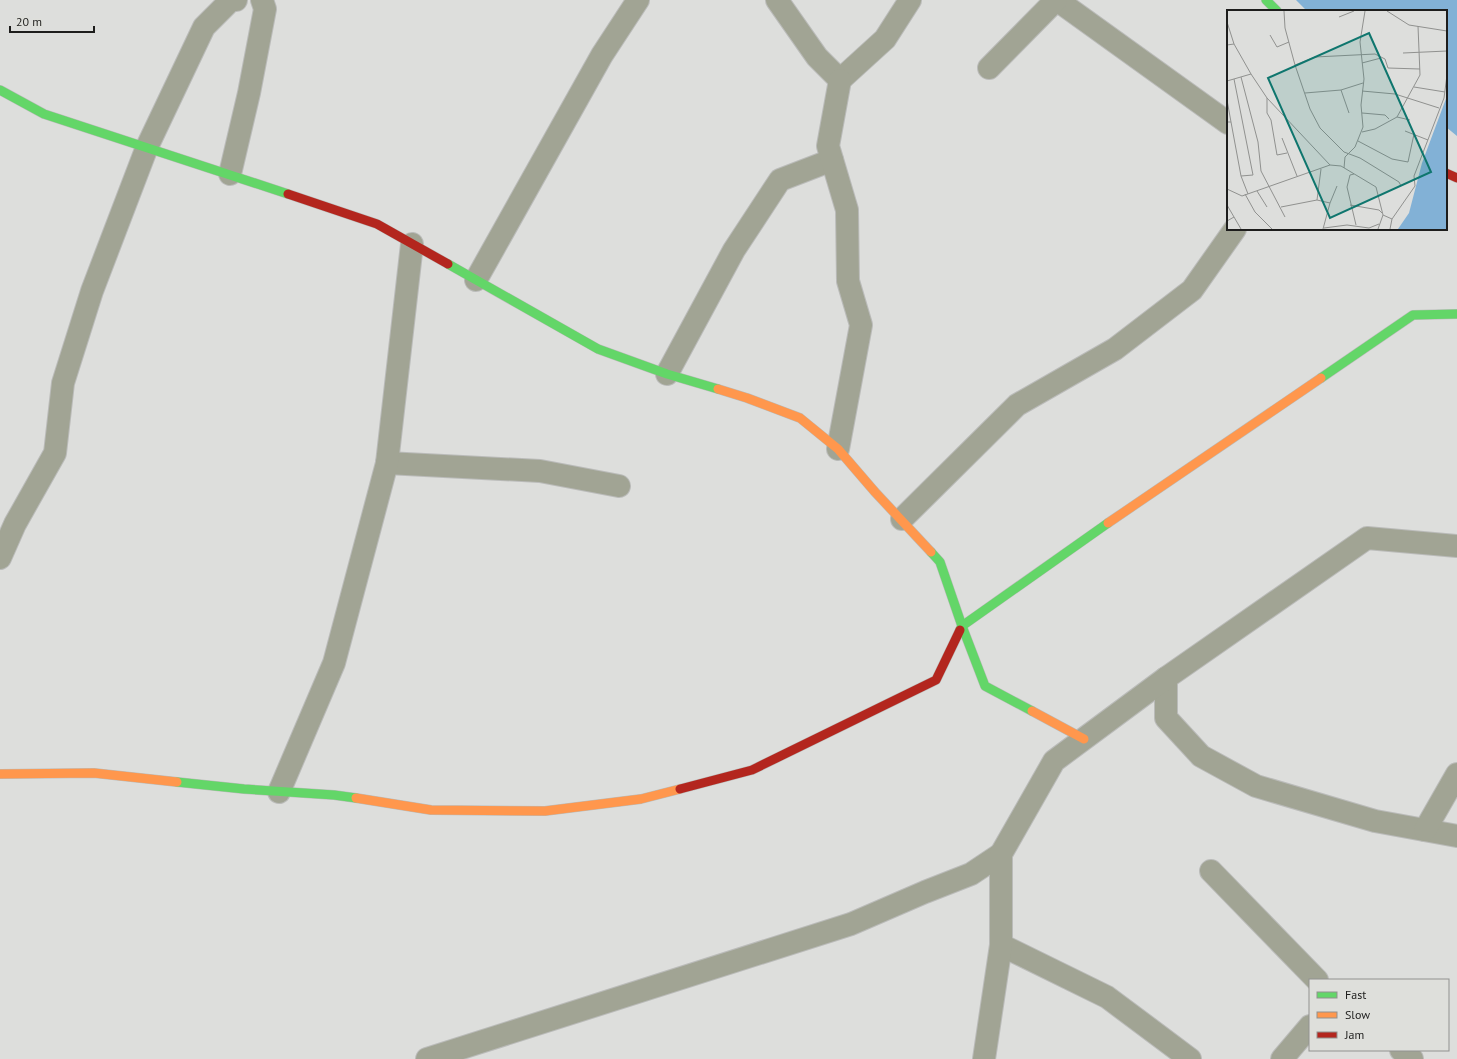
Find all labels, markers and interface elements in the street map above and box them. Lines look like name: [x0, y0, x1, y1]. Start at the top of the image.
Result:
scale bar: [10, 8, 94, 34]
inset map: [1227, 10, 1447, 230]
text: 20 m: [16, 14, 42, 29]
legend: [1309, 979, 1449, 1051]
text: Fast: [1345, 987, 1366, 1002]
text: Slow: [1345, 1007, 1370, 1022]
text: Jam: [1344, 1027, 1364, 1042]

